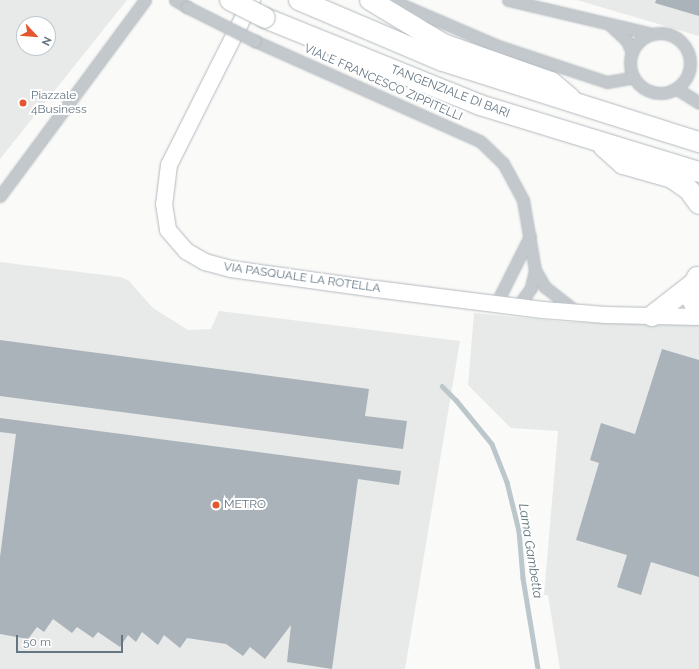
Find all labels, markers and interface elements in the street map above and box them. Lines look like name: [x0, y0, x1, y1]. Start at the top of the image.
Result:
north arrow: [16, 16, 56, 56]
text: N: [39, 34, 54, 48]
street label: VIALE FRANCESCO ZIPPITELLI: [302, 41, 464, 125]
street label: TANGENZIALE DI BARI: [388, 63, 512, 121]
place label: Piazzale 4Business: [31, 89, 87, 117]
marker: Piazzale 4Business: [18, 98, 28, 108]
street label: VIA PASQUALE LA ROTELLA: [222, 260, 382, 296]
place label: METRO: [224, 498, 266, 512]
marker: METRO: [211, 500, 221, 510]
water label: Lama Gambetta: [515, 502, 545, 600]
scale bar: [18, 627, 125, 653]
text: 50 m: [23, 635, 51, 649]

